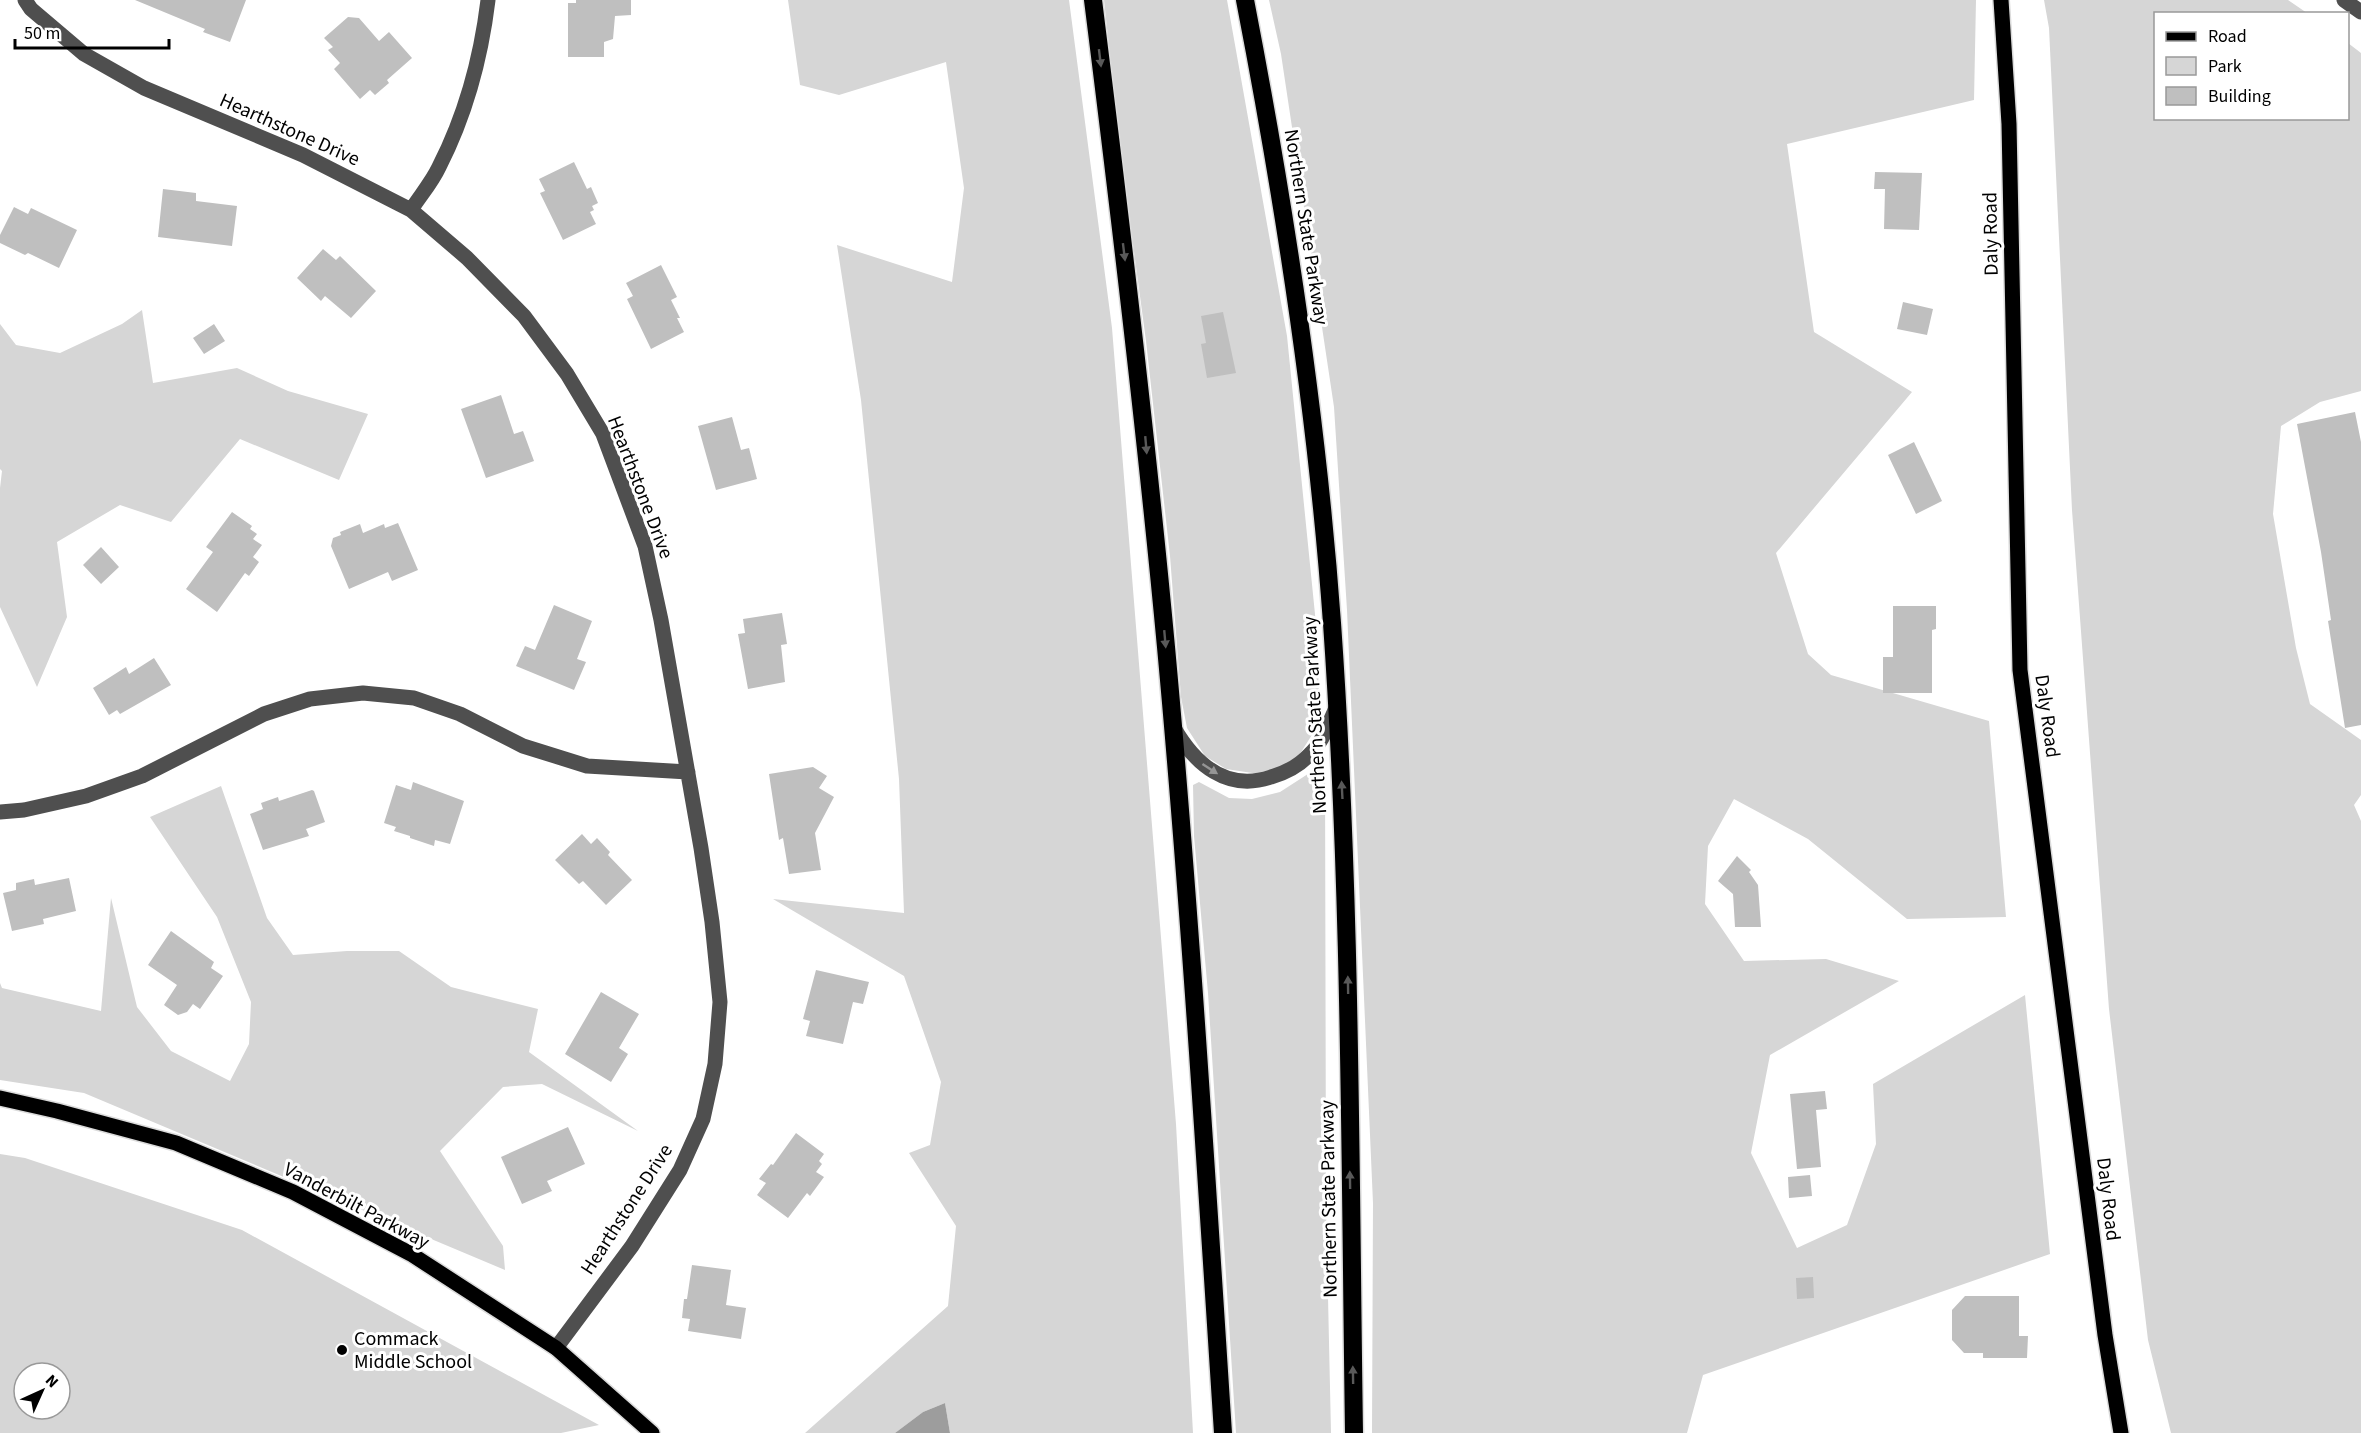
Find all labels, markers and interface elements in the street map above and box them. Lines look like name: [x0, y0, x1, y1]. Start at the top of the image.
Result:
scale bar: [15, 12, 170, 50]
legend: [2154, 12, 2349, 120]
text: 50 m: [24, 21, 60, 46]
text: Road: [2208, 24, 2247, 49]
one-way arrow: [1096, 49, 1105, 68]
text: Park: [2208, 54, 2242, 79]
text: Building: [2208, 84, 2271, 109]
street label: Hearthstone Drive: [215, 86, 364, 173]
street label: Northern State Parkway: [1277, 127, 1335, 328]
street label: Daly Road: [1976, 192, 2006, 276]
one-way arrow: [1120, 242, 1129, 261]
street label: Hearthstone Drive: [600, 412, 680, 563]
one-way arrow: [1141, 436, 1151, 455]
street label: Northern State Parkway: [1296, 615, 1334, 814]
one-way arrow: [1160, 630, 1170, 649]
street label: Daly Road: [2027, 673, 2067, 760]
one-way arrow: [1201, 763, 1217, 775]
one-way arrow: [1337, 780, 1346, 799]
one-way arrow: [1343, 975, 1352, 994]
street label: Northern State Parkway: [1313, 1099, 1345, 1298]
street label: Hearthstone Drive: [574, 1139, 680, 1280]
street label: Vanderbilt Parkway: [279, 1156, 435, 1256]
street label: Daly Road: [2089, 1156, 2127, 1242]
one-way arrow: [1346, 1170, 1355, 1189]
place label: Commack Middle School: [354, 1325, 472, 1376]
marker: Commack Middle School: [335, 1343, 349, 1357]
north arrow: [12, 1361, 72, 1421]
one-way arrow: [1348, 1365, 1358, 1384]
text: N: [40, 1370, 63, 1393]

